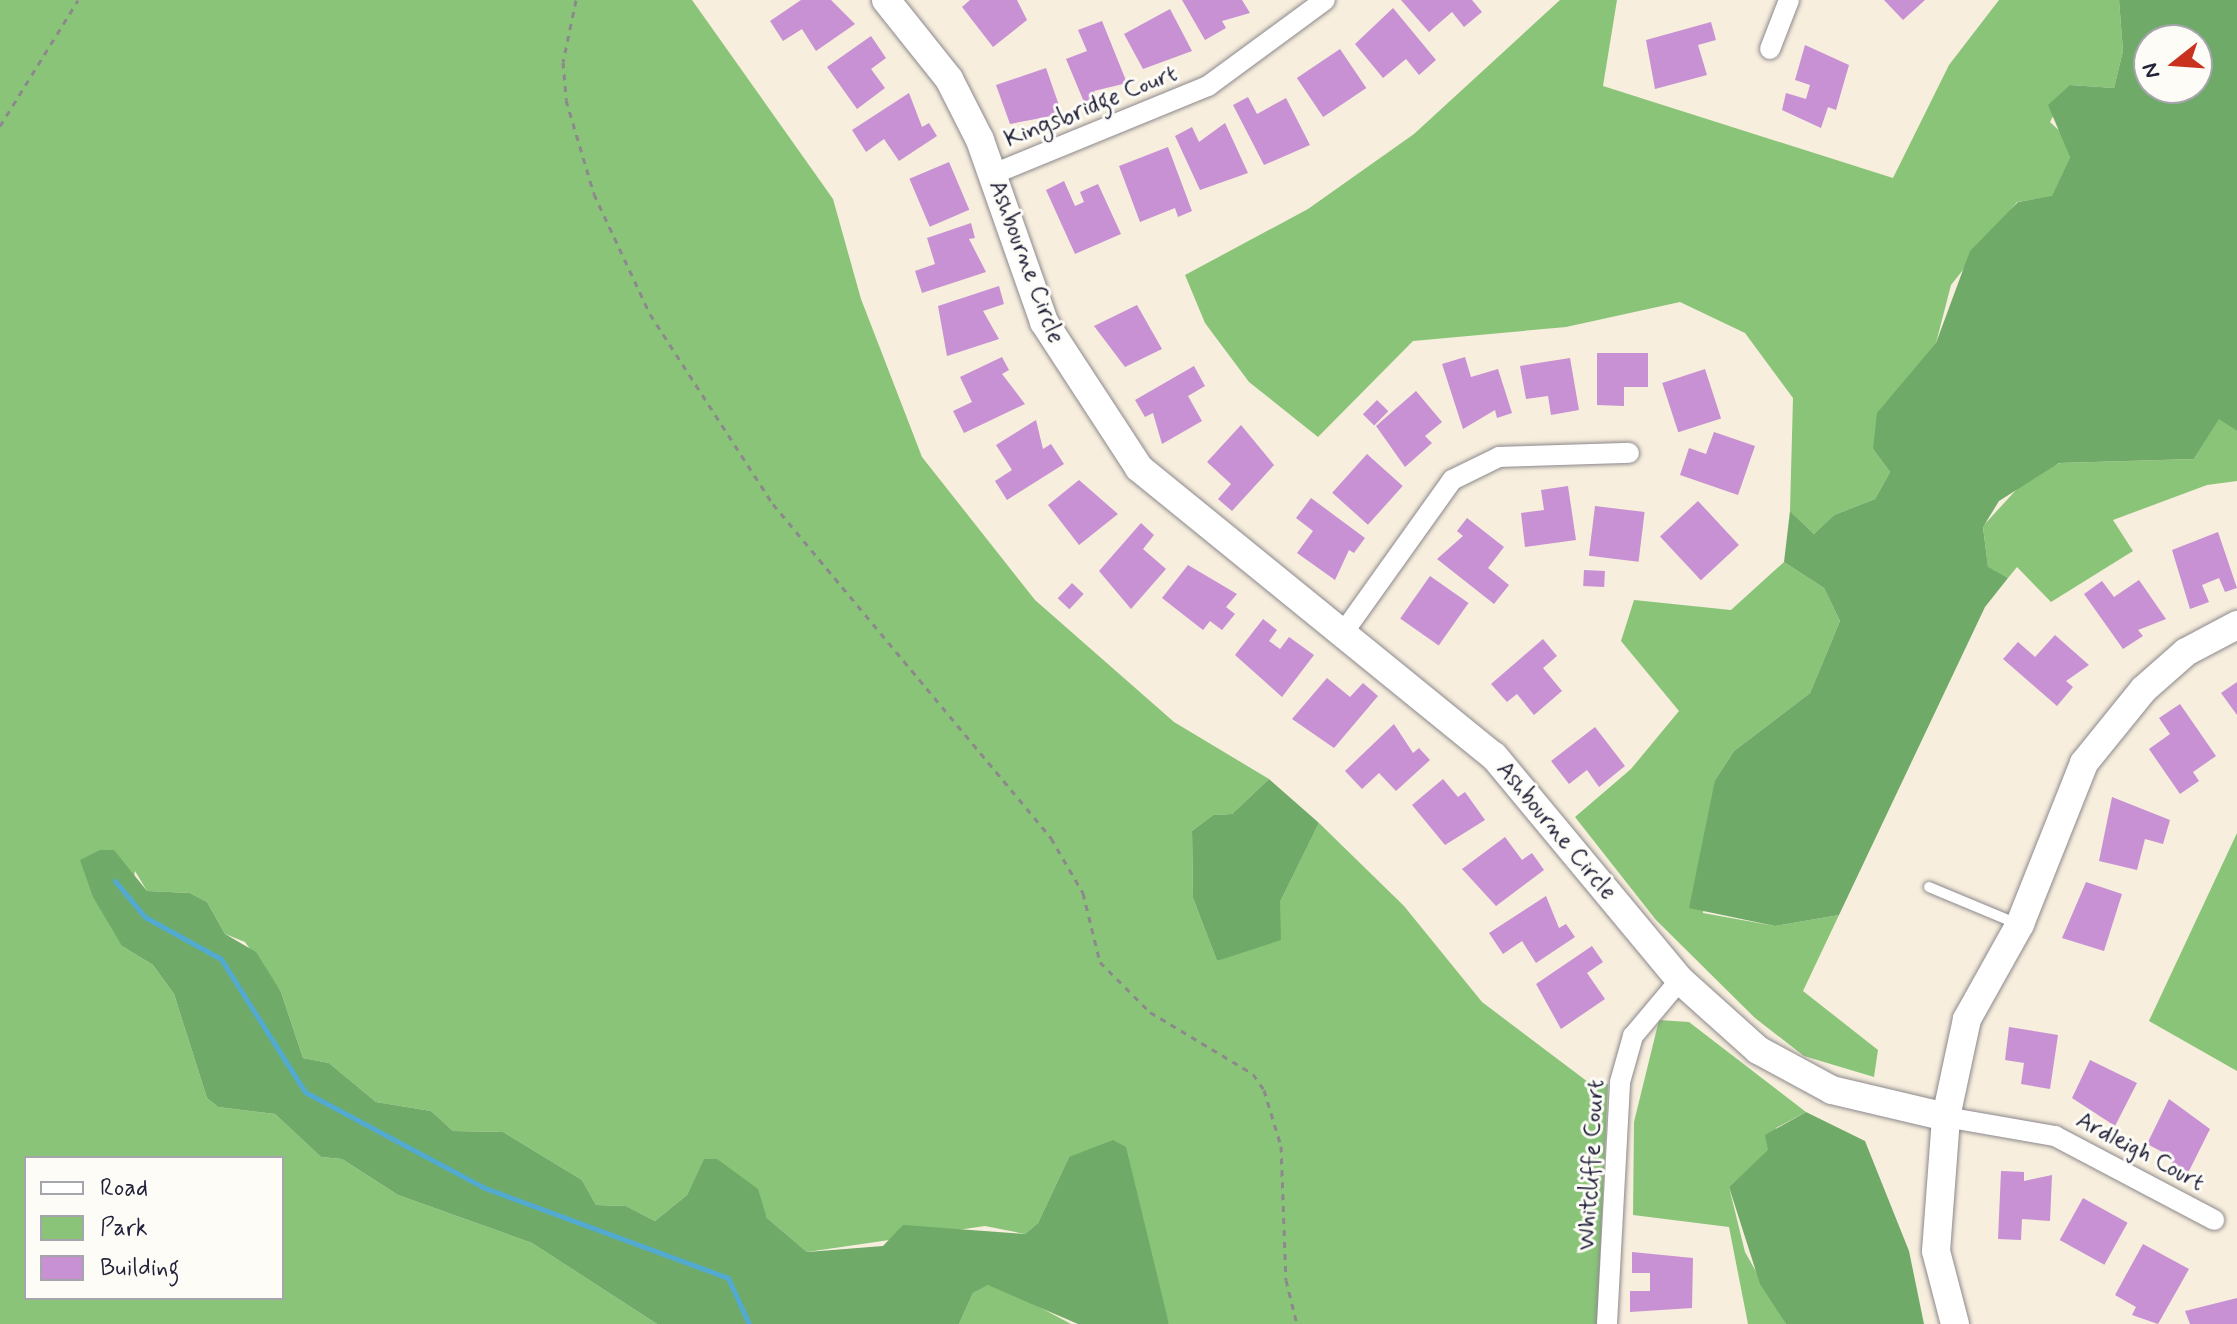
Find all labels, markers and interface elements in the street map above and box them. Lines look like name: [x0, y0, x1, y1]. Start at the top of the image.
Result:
north arrow: [2133, 24, 2213, 104]
street label: Kingsbridge Court: [999, 59, 1183, 155]
text: N: [2136, 59, 2167, 82]
street label: Ashbourne Circle: [982, 176, 1070, 348]
street label: Ashbourne Circle: [1490, 756, 1622, 906]
street label: Whitcliffe Court: [1573, 1079, 1611, 1251]
street label: Ardleigh Court: [2069, 1105, 2211, 1199]
legend: [24, 1156, 284, 1300]
text: Road: [100, 1173, 148, 1204]
text: Park: [100, 1213, 148, 1244]
text: Building: [100, 1253, 180, 1284]

